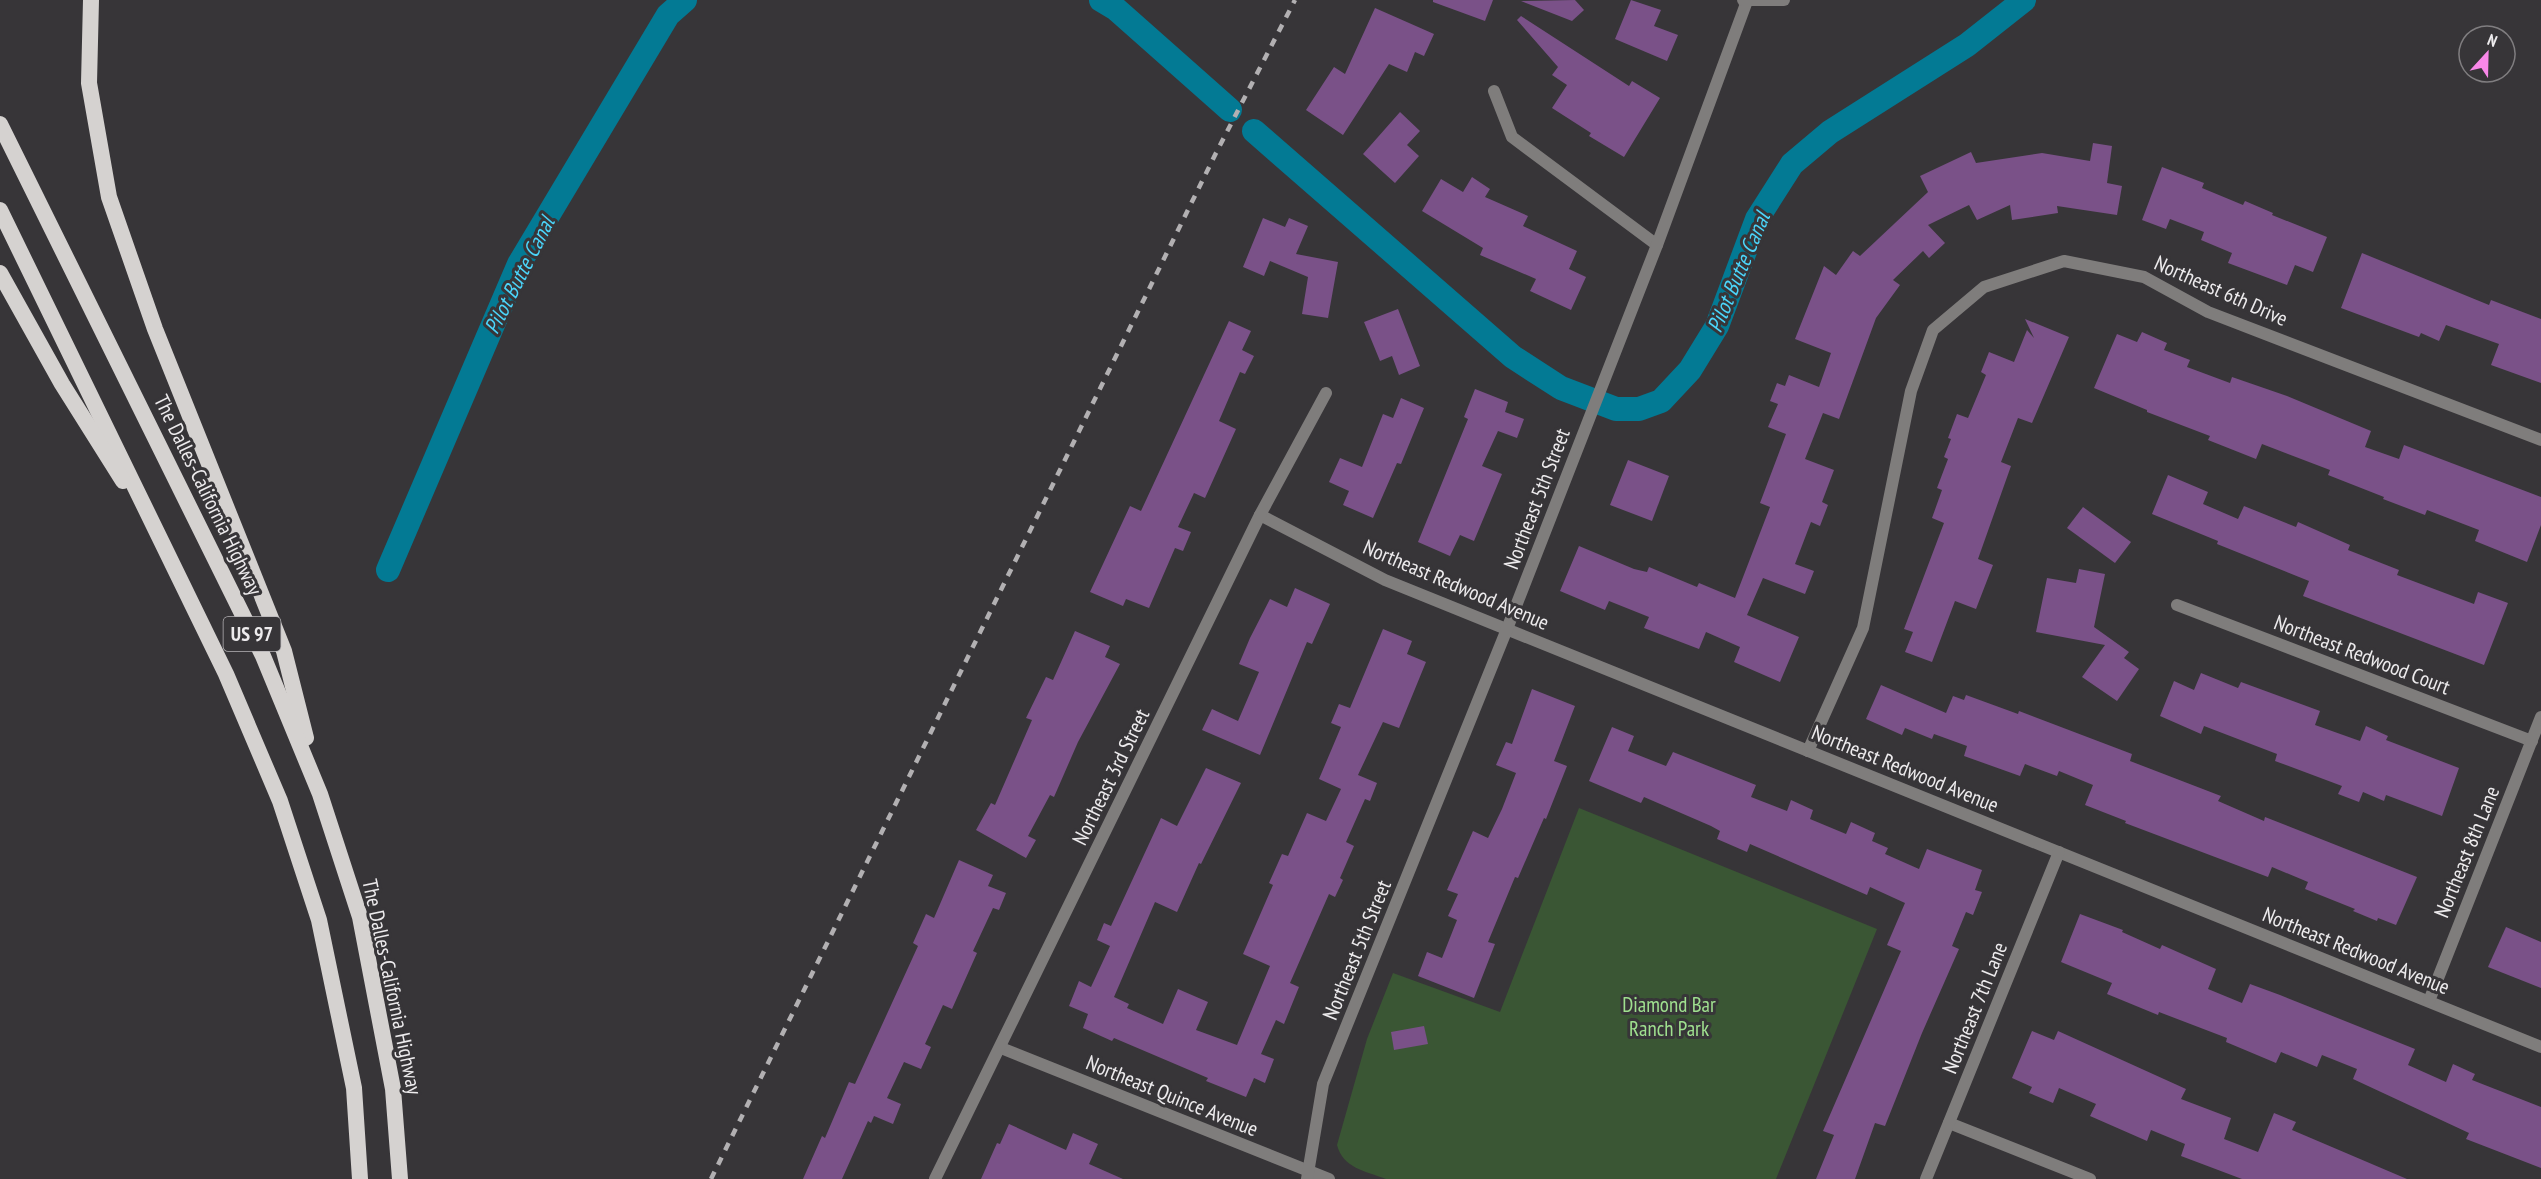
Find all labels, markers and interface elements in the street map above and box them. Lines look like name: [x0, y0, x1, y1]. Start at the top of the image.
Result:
north arrow: [2457, 24, 2517, 84]
text: N: [2485, 29, 2500, 51]
water label: Pilot Butte Canal: [1700, 206, 1777, 336]
water label: Pilot Butte Canal: [478, 210, 561, 338]
street label: Northeast 6th Drive: [2150, 249, 2292, 332]
street label: The Dalles-California Highway: [148, 390, 269, 599]
street label: Northeast 5th Street: [1497, 424, 1576, 573]
street label: Northeast Redwood Avenue: [1359, 533, 1553, 636]
street label: Northeast Redwood Court: [2270, 609, 2454, 701]
road number: US 97: [224, 617, 280, 651]
street label: Northeast 3rd Street: [1066, 704, 1155, 849]
street label: Northeast Redwood Avenue: [1808, 719, 2003, 818]
street label: Northeast 8th Lane: [2428, 782, 2505, 922]
street label: Northeast 5th Street: [1316, 876, 1397, 1024]
street label: The Dalles-California Highway: [356, 877, 429, 1097]
street label: Northeast Redwood Avenue: [2259, 901, 2454, 1000]
street label: Northeast 7th Lane: [1936, 938, 2013, 1078]
park label: Diamond Bar Ranch Park: [1622, 991, 1716, 1042]
street label: Northeast Quince Avenue: [1082, 1049, 1262, 1142]

